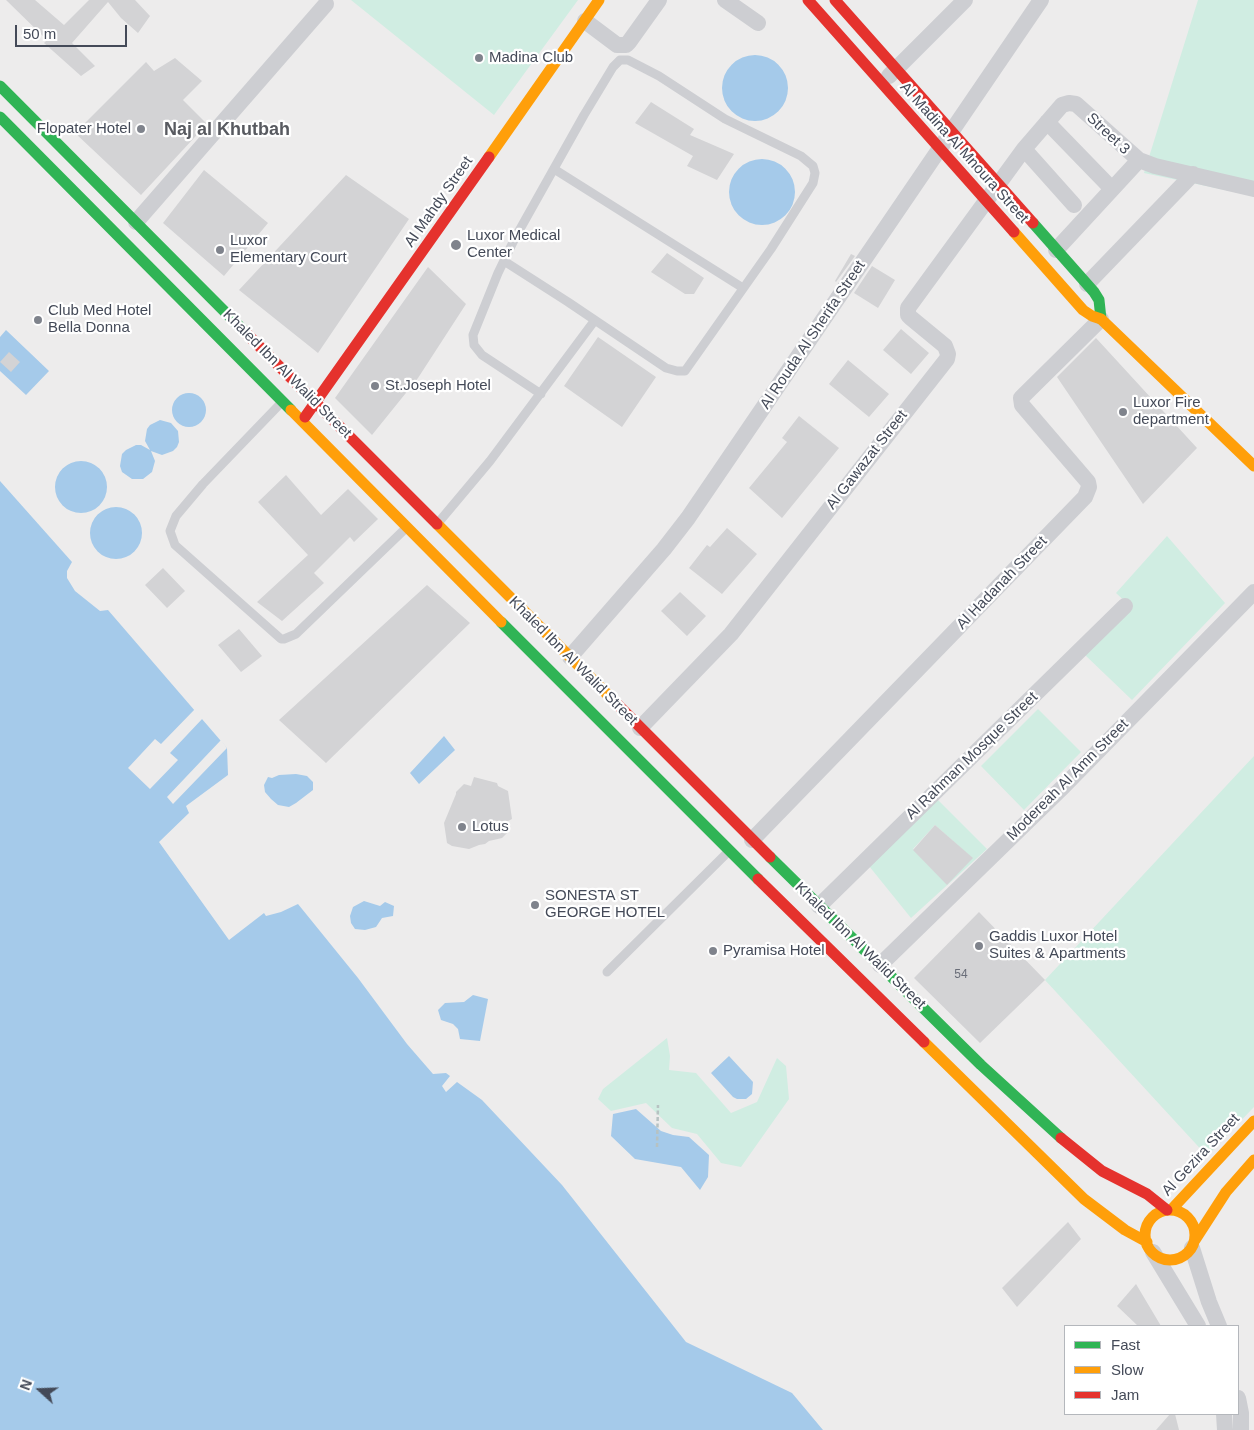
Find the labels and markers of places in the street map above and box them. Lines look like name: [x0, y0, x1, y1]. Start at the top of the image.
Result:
place label: Madina Club: [489, 49, 573, 67]
marker: Madina Club: [473, 52, 485, 64]
place label: Flopater Hotel: [37, 120, 131, 138]
marker: Flopater Hotel: [135, 123, 147, 135]
place label: Luxor Medical Center: [467, 227, 560, 262]
place label: Luxor Elementary Court: [230, 232, 347, 267]
marker: Luxor Medical Center: [449, 238, 463, 252]
marker: Luxor Elementary Court: [214, 244, 226, 256]
place label: Club Med Hotel Bella Donna: [48, 302, 151, 337]
marker: Club Med Hotel Bella Donna: [32, 314, 44, 326]
place label: St.Joseph Hotel: [385, 377, 491, 395]
marker: St.Joseph Hotel: [369, 380, 381, 392]
place label: Luxor Fire department: [1133, 394, 1209, 429]
marker: Luxor Fire department: [1117, 406, 1129, 418]
place label: Lotus: [472, 818, 509, 836]
marker: Lotus: [456, 821, 468, 833]
place label: SONESTA ST GEORGE HOTEL: [545, 887, 665, 922]
marker: SONESTA ST GEORGE HOTEL: [529, 899, 541, 911]
place label: Gaddis Luxor Hotel Suites & Apartments: [989, 928, 1126, 963]
marker: Gaddis Luxor Hotel Suites & Apartments: [973, 940, 985, 952]
place label: Pyramisa Hotel: [723, 942, 825, 960]
marker: Pyramisa Hotel: [707, 945, 719, 957]

